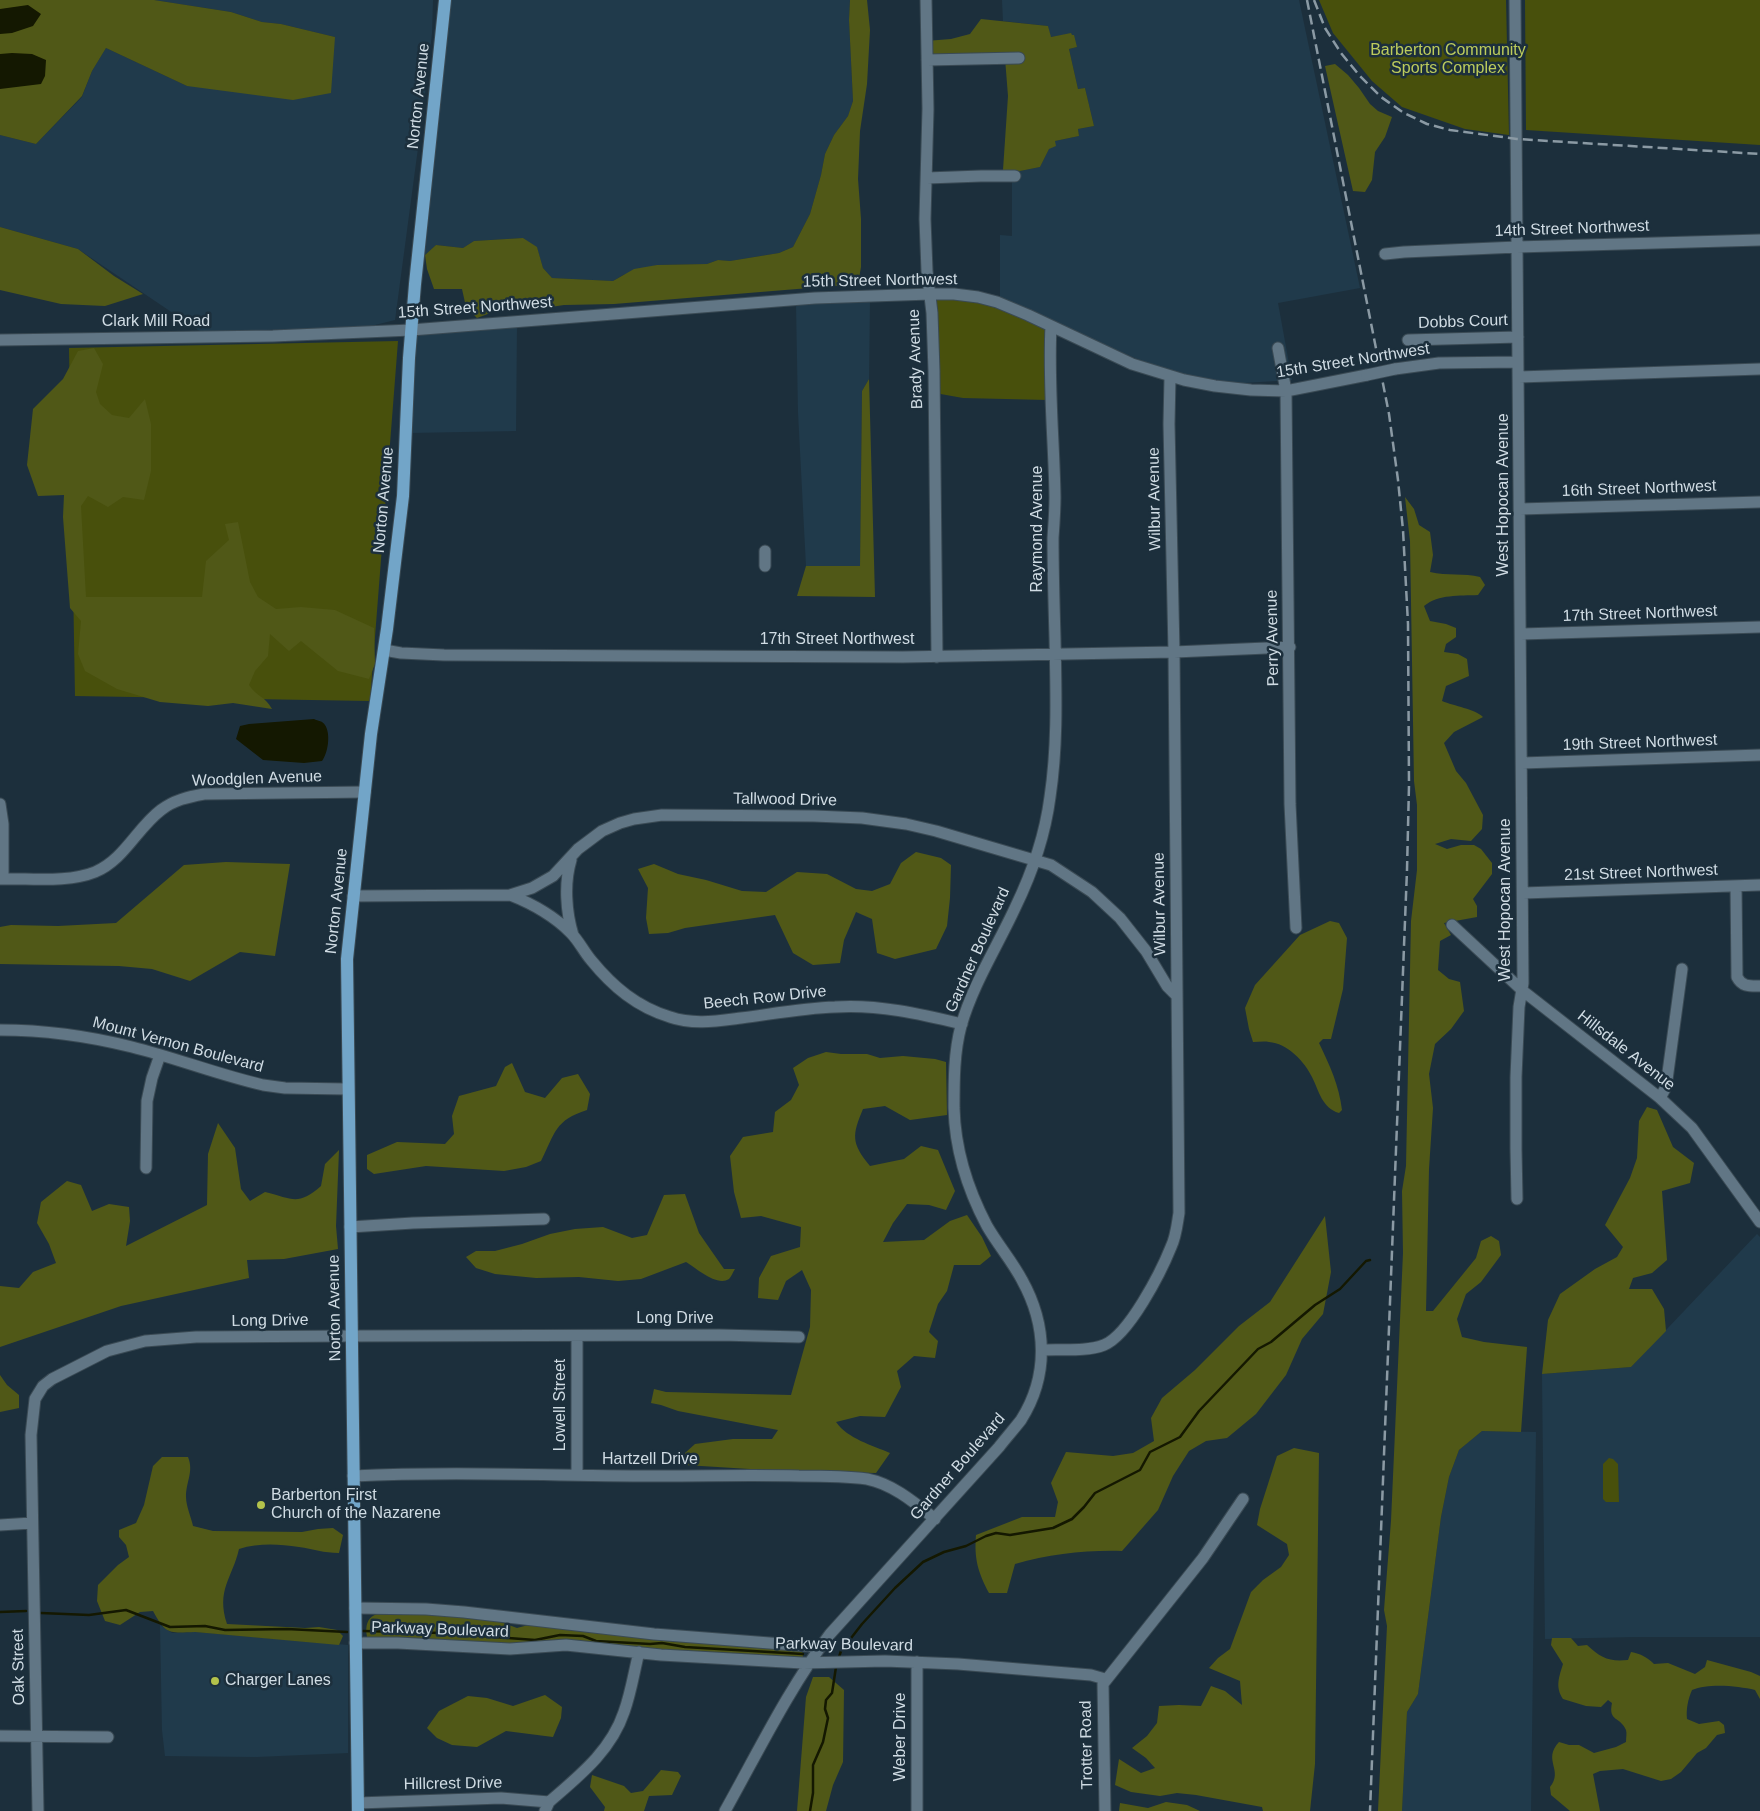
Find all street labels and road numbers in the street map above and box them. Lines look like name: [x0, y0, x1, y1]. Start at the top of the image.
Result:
street label: Norton Avenue: [404, 42, 434, 150]
street label: 14th Street Northwest: [1494, 217, 1650, 241]
street label: 15th Street Northwest: [802, 270, 958, 292]
street label: 15th Street Northwest: [397, 293, 553, 323]
street label: Brady Avenue: [905, 309, 927, 409]
street label: Dobbs Court: [1418, 311, 1508, 333]
street label: Clark Mill Road: [102, 312, 210, 332]
street label: 15th Street Northwest: [1275, 339, 1431, 383]
street label: West Hopocan Avenue: [1494, 413, 1514, 577]
street label: Norton Avenue: [370, 446, 398, 554]
street label: Wilbur Avenue: [1144, 447, 1166, 551]
street label: Raymond Avenue: [1028, 466, 1048, 592]
street label: 16th Street Northwest: [1561, 477, 1717, 501]
street label: Perry Avenue: [1263, 590, 1283, 686]
street label: 17th Street Northwest: [1562, 602, 1718, 626]
street label: 17th Street Northwest: [760, 630, 914, 650]
street label: 19th Street Northwest: [1562, 731, 1718, 755]
street label: Woodglen Avenue: [192, 767, 322, 791]
street label: Tallwood Drive: [733, 789, 837, 811]
street label: West Hopocan Avenue: [1496, 818, 1516, 982]
street label: Norton Avenue: [322, 847, 352, 955]
street label: Wilbur Avenue: [1149, 852, 1171, 956]
street label: 21st Street Northwest: [1564, 861, 1718, 885]
street label: Gardner Boulevard: [942, 884, 1014, 1016]
street label: Beech Row Drive: [703, 982, 827, 1014]
street label: Hillsdale Avenue: [1573, 1007, 1679, 1095]
street label: Mount Vernon Boulevard: [90, 1013, 266, 1077]
street label: Norton Avenue: [324, 1255, 346, 1361]
street label: Long Drive: [636, 1309, 714, 1329]
street label: Long Drive: [231, 1311, 309, 1331]
street label: Lowell Street: [551, 1359, 571, 1451]
street label: Gardner Boulevard: [906, 1410, 1010, 1524]
street label: Hartzell Drive: [602, 1450, 698, 1470]
street label: Parkway Boulevard: [371, 1618, 509, 1642]
street label: Oak Street: [9, 1629, 29, 1705]
street label: Parkway Boulevard: [775, 1634, 913, 1656]
street label: Weber Drive: [891, 1693, 911, 1781]
street label: Trotter Road: [1077, 1700, 1097, 1790]
street label: Hillcrest Drive: [404, 1774, 502, 1794]

